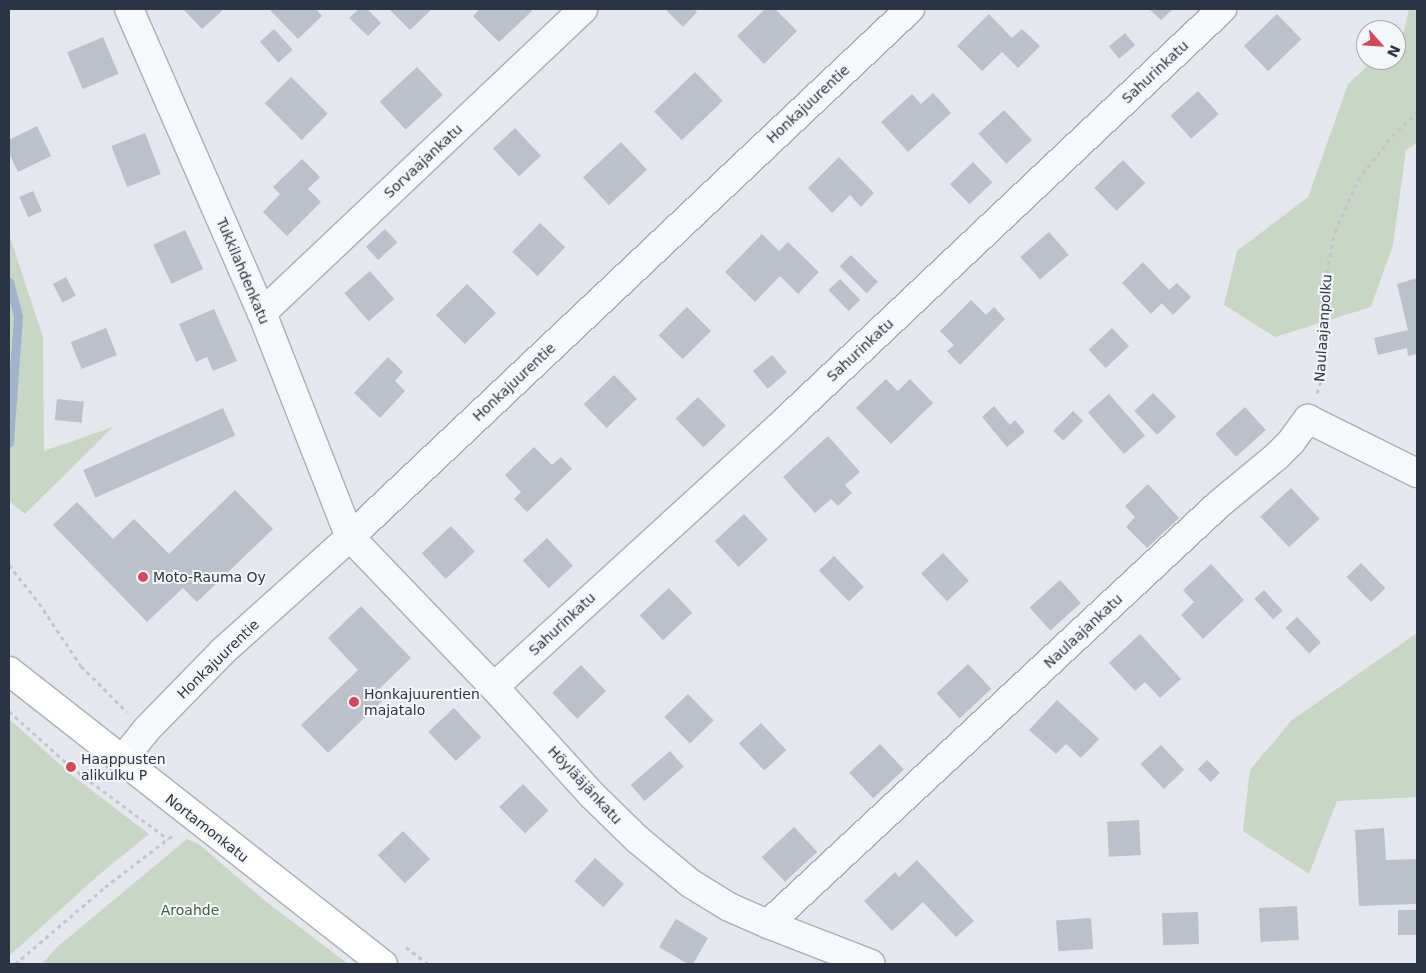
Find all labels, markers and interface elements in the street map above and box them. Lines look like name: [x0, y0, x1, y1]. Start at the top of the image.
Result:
north arrow: [1356, 20, 1406, 70]
street label: Sahurinkatu: [1118, 37, 1192, 107]
text: N: [1384, 42, 1403, 60]
street label: Honkajuurentie: [763, 61, 853, 147]
street label: Sorvaajankatu: [380, 120, 466, 202]
street label: Tukkilahdenkatu: [213, 215, 273, 327]
street label: Naulaajanpolku: [1311, 273, 1335, 383]
street label: Sahurinkatu: [823, 315, 897, 385]
street label: Honkajuurentie: [469, 339, 559, 425]
place label: Moto-Rauma Oy: [153, 569, 266, 585]
marker: Moto-Rauma Oy: [137, 571, 149, 583]
street label: Sahurinkatu: [525, 589, 599, 659]
street label: Naulaajankatu: [1040, 590, 1126, 672]
street label: Honkajuurentie: [174, 616, 262, 702]
place label: Honkajuurentien majatalo: [364, 686, 480, 719]
marker: Honkajuurentien majatalo: [348, 696, 360, 708]
street label: Höylääjänkatu: [545, 742, 625, 828]
place label: Haappusten alikulku P: [81, 751, 166, 784]
marker: Haappusten alikulku P: [65, 761, 77, 773]
street label: Nortamonkatu: [162, 790, 252, 866]
park label: Aroahde: [161, 902, 219, 918]

